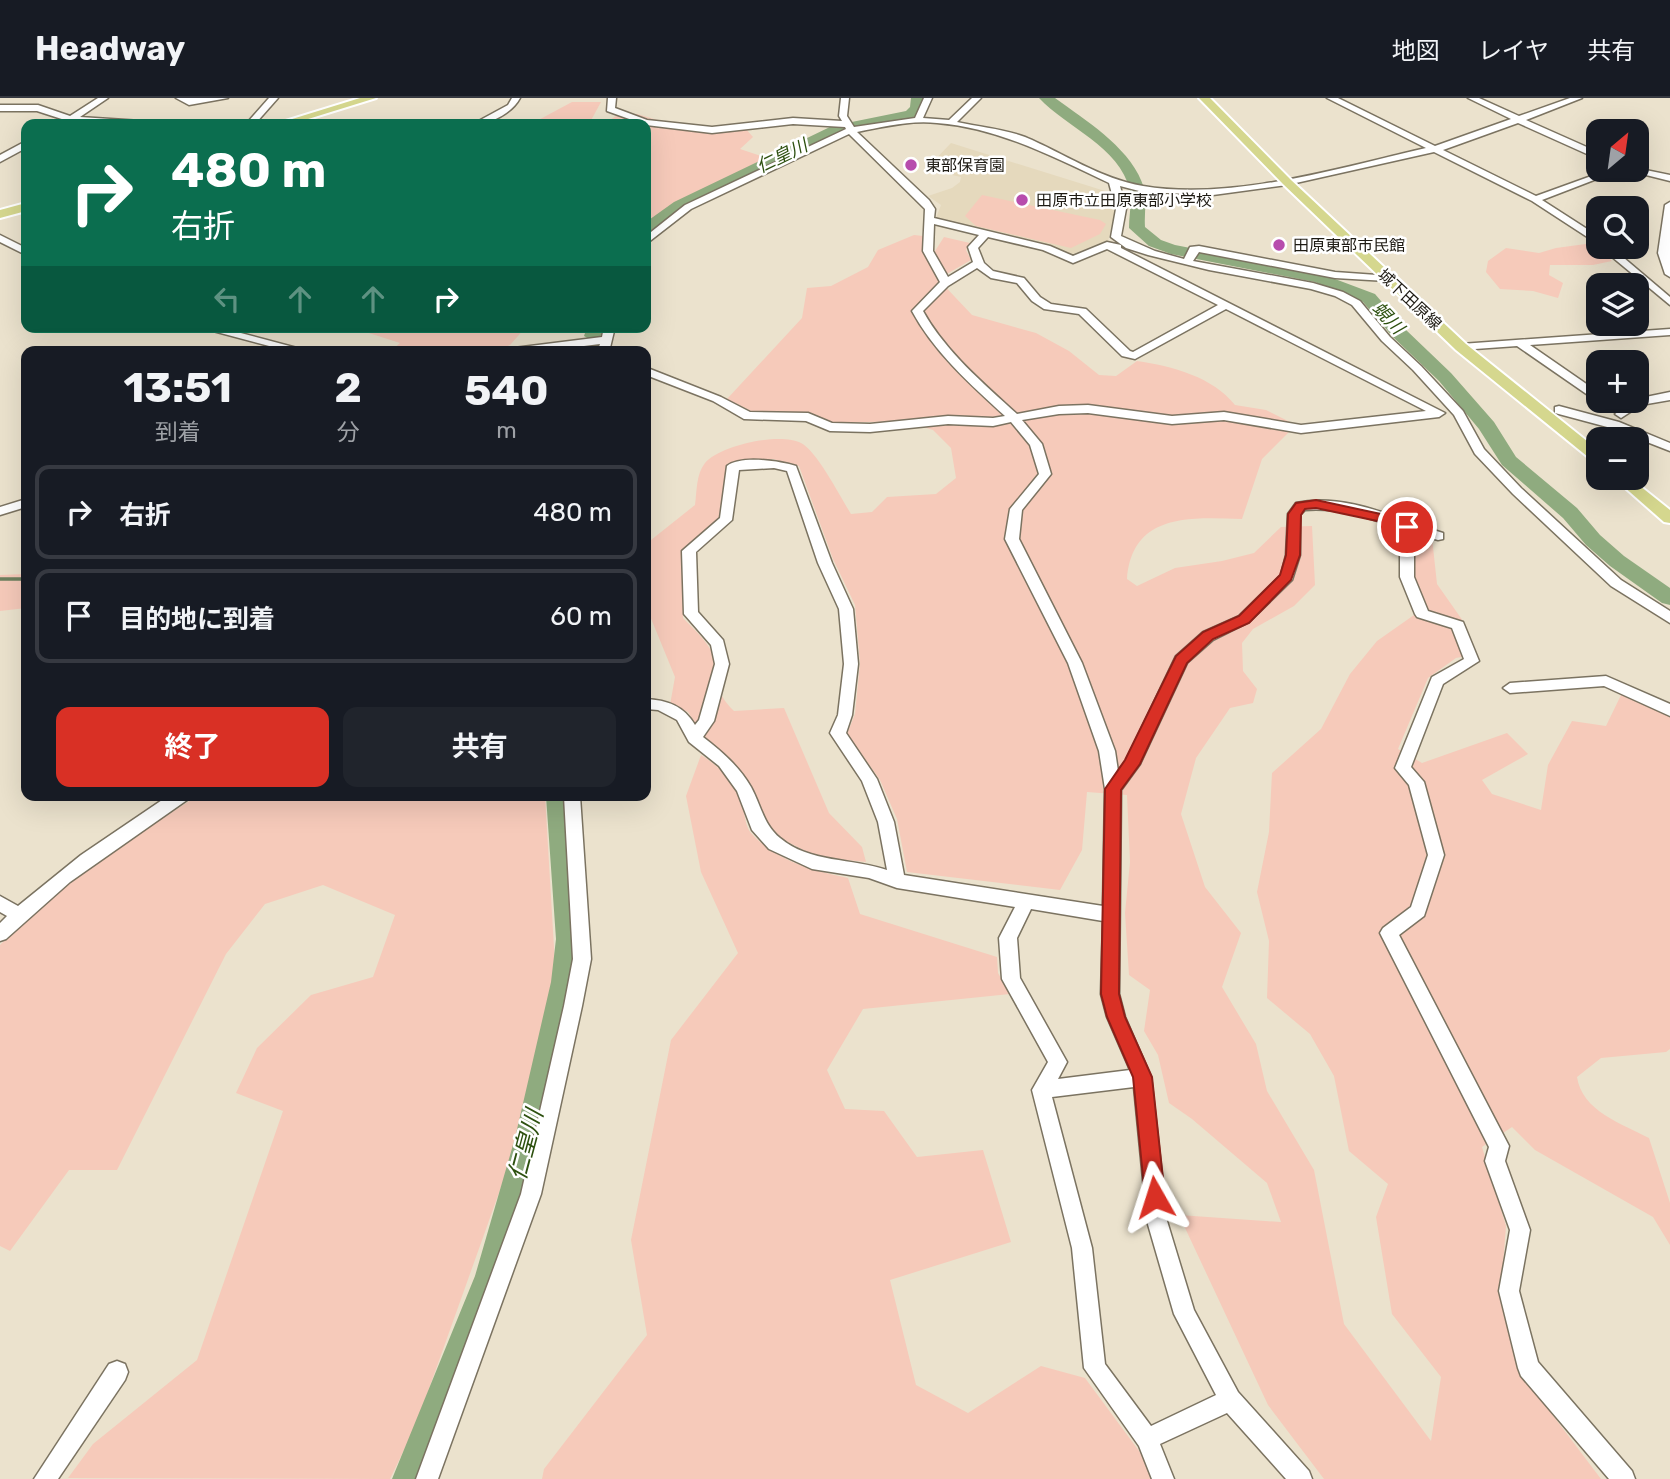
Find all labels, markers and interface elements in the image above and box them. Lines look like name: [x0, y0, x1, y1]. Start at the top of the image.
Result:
text: Headway: [35, 29, 185, 68]
text: 地図: [1392, 37, 1440, 65]
text: レイヤ: [1478, 37, 1549, 65]
text: 共有: [1587, 37, 1635, 65]
north arrow: [1586, 119, 1648, 182]
map controls: [1586, 119, 1649, 490]
water label: 仁皇川: [753, 133, 813, 178]
text: 480 m: [171, 141, 326, 199]
icon: right: [56, 147, 147, 238]
place label: 東部保育園: [925, 156, 1005, 175]
marker: 東部保育園: [903, 157, 919, 173]
place label: 田原市立田原東部小学校: [1036, 191, 1212, 210]
marker: 田原市立田原東部小学校: [1014, 192, 1030, 208]
button: search: [1586, 196, 1649, 259]
text: 右折: [171, 207, 235, 245]
place label: 田原東部市民館: [1293, 236, 1405, 255]
marker: 田原東部市民館: [1271, 237, 1287, 253]
street label: 城下田原線: [1374, 265, 1445, 334]
button: layers: [1586, 273, 1649, 336]
icon: left: [208, 280, 246, 318]
icon: ahead: [281, 280, 319, 318]
icon: ahead: [354, 280, 392, 318]
icon: right: [427, 280, 465, 318]
water label: 蜆川: [1368, 297, 1410, 340]
button: +: [1586, 350, 1649, 413]
text: 13:51: [123, 363, 232, 413]
text: 2: [334, 363, 362, 413]
text: 540: [464, 366, 549, 416]
text: m: [496, 416, 517, 444]
text: 到着: [155, 418, 201, 446]
text: 分: [337, 418, 360, 446]
button: −: [1586, 427, 1649, 490]
icon: right: [60, 493, 98, 531]
text: 480 m: [533, 497, 612, 528]
pin: [1377, 497, 1437, 557]
text: 右折: [119, 500, 171, 531]
icon: arrive: [1388, 508, 1426, 546]
icon: arrive: [60, 597, 98, 635]
text: 60 m: [550, 601, 612, 632]
text: 目的地に到着: [119, 604, 275, 635]
button: 終了: [56, 707, 329, 787]
button: 共有: [343, 707, 616, 787]
water label: 仁皇川: [503, 1104, 550, 1183]
position arrow: [1118, 1160, 1192, 1234]

